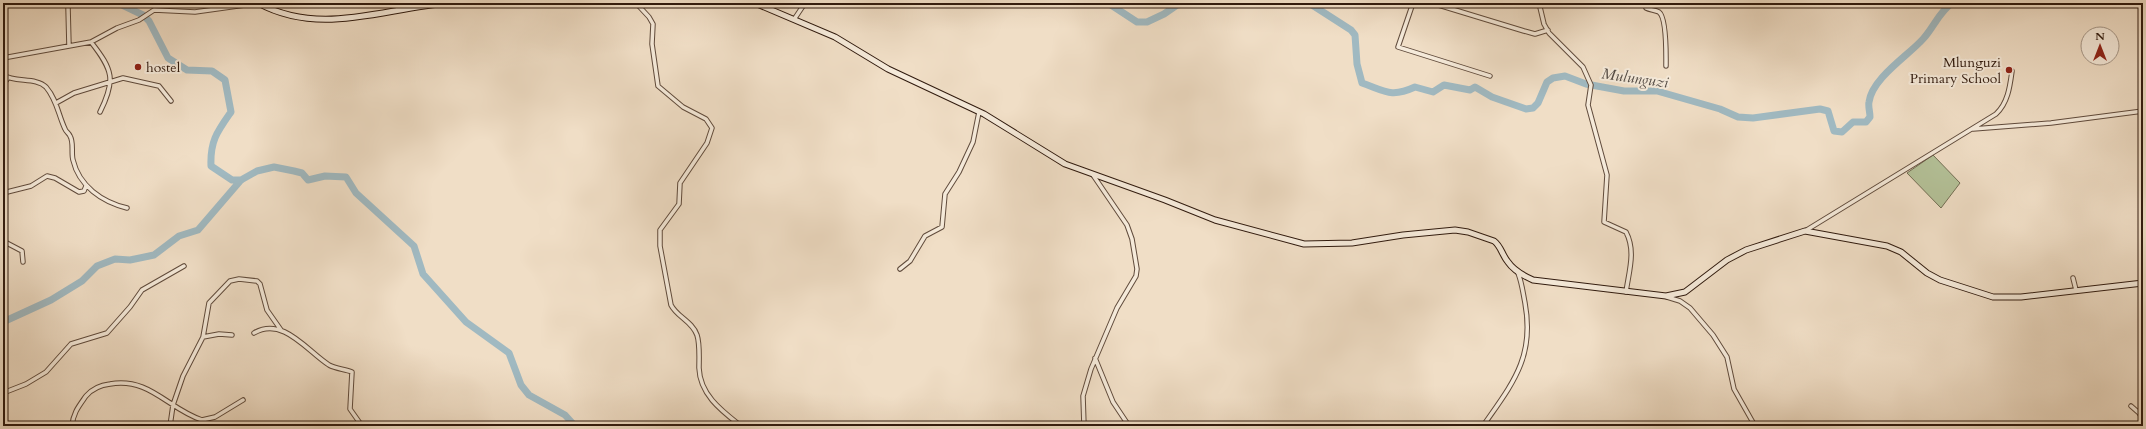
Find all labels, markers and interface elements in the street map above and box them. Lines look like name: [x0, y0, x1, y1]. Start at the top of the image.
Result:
north arrow: [2080, 26, 2120, 66]
text: N: [2095, 29, 2105, 44]
place label: Mlunguzi Primary School: [1910, 53, 2001, 88]
place label: hostel: [146, 58, 181, 77]
marker: hostel: [133, 62, 143, 72]
water label: Mulunguzi: [1600, 63, 1671, 93]
marker: Mlunguzi Primary School: [2004, 65, 2014, 75]

